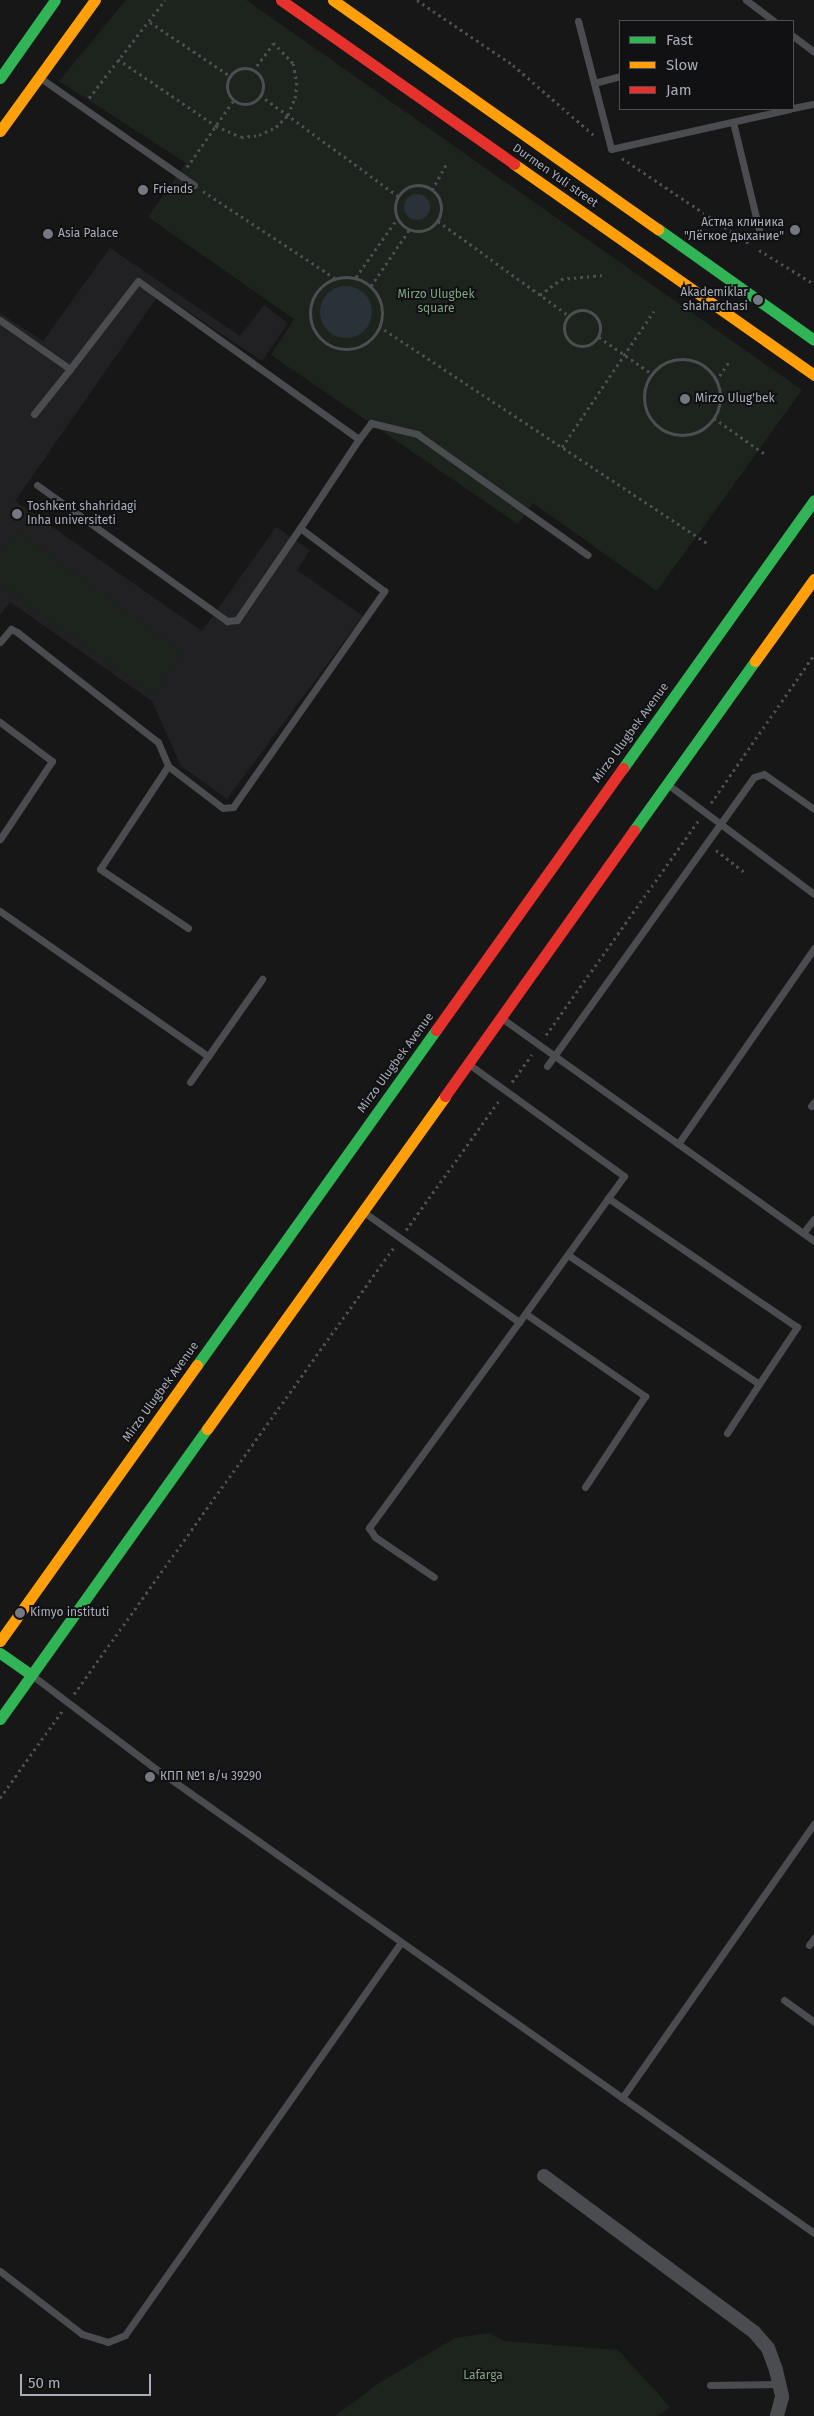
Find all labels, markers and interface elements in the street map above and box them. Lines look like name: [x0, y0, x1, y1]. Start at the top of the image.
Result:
legend: [619, 20, 794, 110]
text: Fast: [666, 31, 693, 49]
text: Slow: [666, 56, 698, 74]
text: Jam: [666, 81, 692, 99]
street label: Durmen Yuli street: [509, 141, 601, 211]
place label: Friends: [153, 183, 193, 197]
marker: Friends: [137, 184, 149, 196]
place label: Астма клиника "Лёгкое дыхание": [684, 216, 784, 244]
marker: Астма клиника "Лёгкое дыхание": [788, 223, 802, 237]
place label: Asia Palace: [58, 227, 118, 241]
marker: Asia Palace: [42, 228, 54, 240]
place label: Akademiklar shaharchasi: [680, 286, 748, 314]
park label: Mirzo Ulugbek square: [397, 288, 475, 316]
marker: Akademiklar shaharchasi: [752, 294, 764, 306]
place label: Mirzo Ulug'bek: [695, 392, 775, 406]
marker: Mirzo Ulug'bek: [679, 393, 691, 405]
place label: Toshkent shahridagi Inha universiteti: [27, 500, 137, 528]
marker: Toshkent shahridagi Inha universiteti: [11, 508, 23, 520]
street label: Mirzo Ulugbek Avenue: [590, 680, 672, 786]
street label: Mirzo Ulugbek Avenue: [355, 1010, 437, 1116]
street label: Mirzo Ulugbek Avenue: [120, 1339, 202, 1445]
place label: Kimyo instituti: [30, 1606, 109, 1620]
marker: Kimyo instituti: [14, 1607, 26, 1619]
place label: КПП №1 в/ч 39290: [160, 1770, 262, 1784]
marker: КПП №1 в/ч 39290: [144, 1771, 156, 1783]
scale bar: [22, 2364, 154, 2396]
park label: Lafarga: [463, 2369, 503, 2383]
text: 50 m: [28, 2374, 61, 2392]

